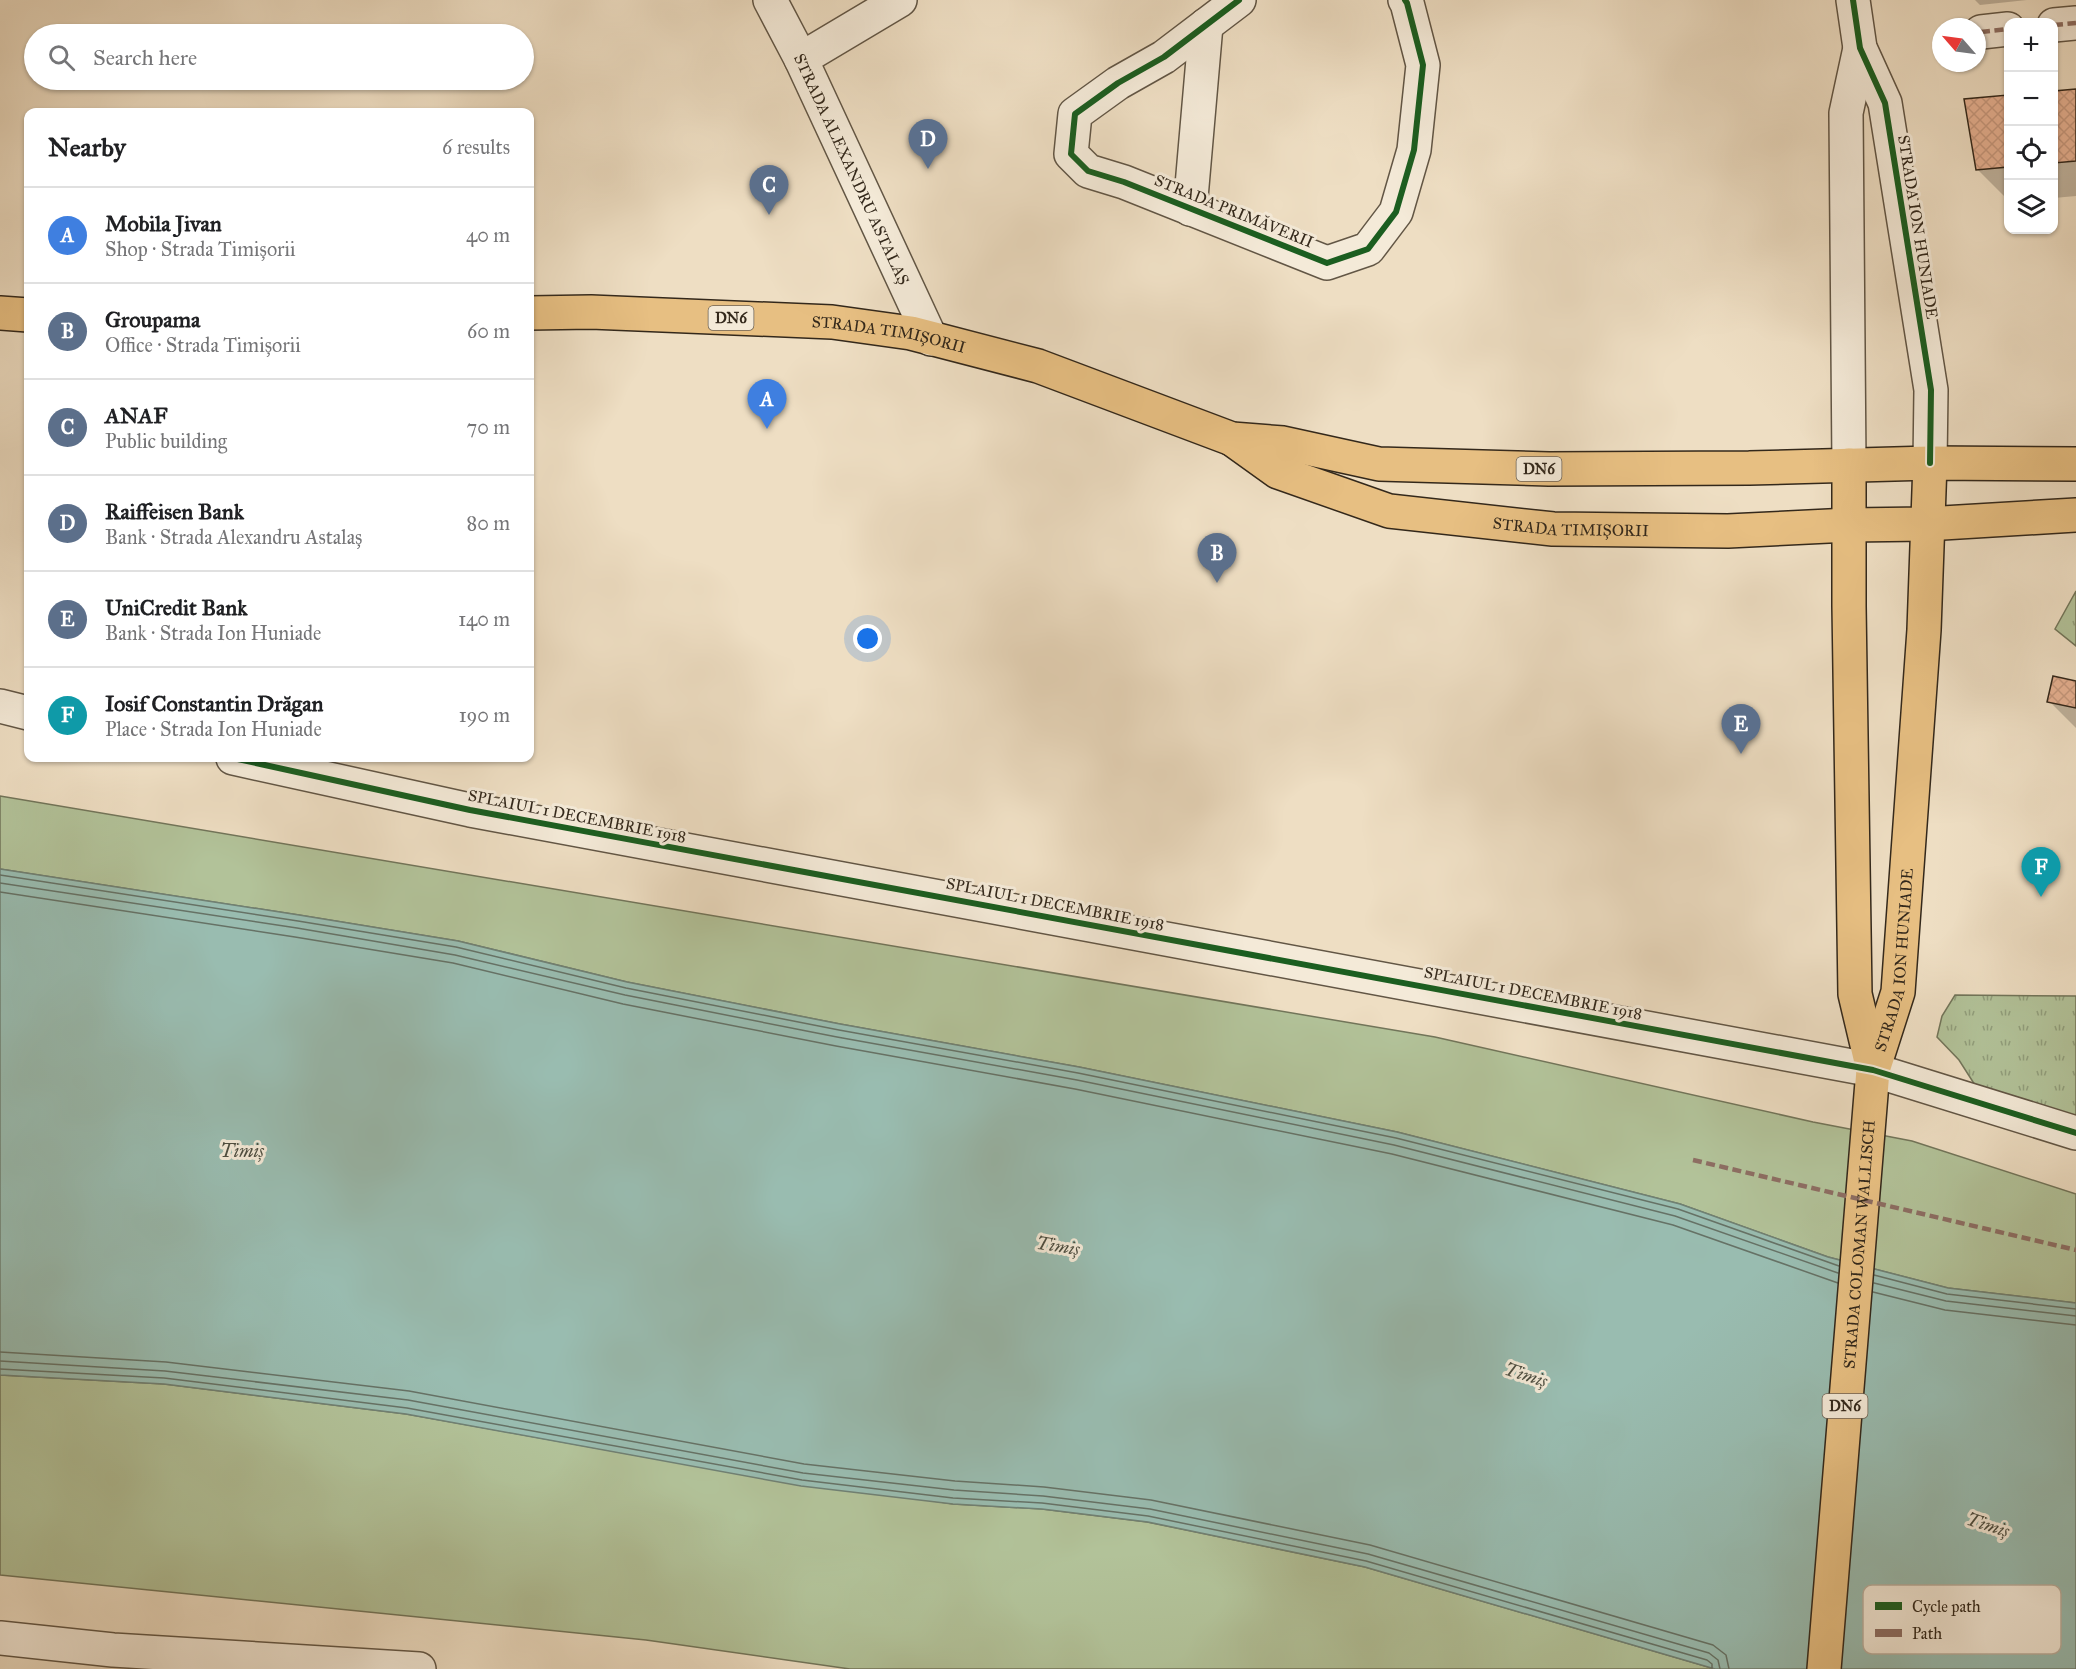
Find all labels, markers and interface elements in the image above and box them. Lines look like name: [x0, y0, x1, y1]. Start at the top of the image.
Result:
north arrow: [1932, 18, 1986, 72]
map controls: [2004, 18, 2058, 234]
button: +: [2004, 18, 2058, 72]
search box: [24, 24, 534, 90]
icon: search: [45, 41, 78, 74]
text: Search here: [93, 44, 197, 71]
street label: STRADA ALEXANDRU ASTALAȘ: [790, 50, 914, 288]
button: −: [2004, 72, 2058, 126]
pin: D: [908, 120, 948, 169]
button: locate: [2004, 126, 2058, 180]
text: Nearby: [48, 131, 126, 163]
street label: STRADA ION HUNIADE: [1894, 134, 1942, 320]
text: 6 results: [442, 135, 510, 159]
pin: C: [750, 166, 788, 215]
street label: STRADA PRIMĂVERII: [1152, 169, 1317, 252]
button: layers: [2004, 180, 2058, 234]
text: Mobila Jivan: [105, 210, 222, 237]
text: A: [61, 223, 74, 247]
text: 40 m: [466, 223, 510, 247]
text: Shop · Strada Timișorii: [105, 237, 296, 261]
text: Groupama: [105, 306, 200, 333]
road number: DN6: [708, 306, 754, 330]
street label: STRADA TIMIȘORII: [811, 312, 968, 356]
text: B: [61, 319, 74, 343]
text: 60 m: [467, 319, 510, 343]
text: Office · Strada Timișorii: [105, 333, 301, 357]
pin: A: [748, 380, 786, 429]
text: ANAF: [105, 402, 168, 429]
text: C: [61, 415, 74, 439]
text: 70 m: [467, 415, 510, 439]
text: Public building: [105, 429, 227, 453]
road number: DN6: [1516, 457, 1562, 481]
text: Raiffeisen Bank: [105, 498, 244, 525]
text: D: [60, 511, 75, 535]
text: 80 m: [467, 511, 510, 535]
street label: STRADA TIMIȘORII: [1492, 513, 1649, 540]
text: Bank · Strada Alexandru Astalaș: [105, 525, 362, 549]
pin: B: [1198, 534, 1236, 583]
text: UniCredit Bank: [105, 594, 247, 621]
text: E: [60, 607, 75, 631]
text: 140 m: [458, 607, 510, 631]
text: Bank · Strada Ion Huniade: [105, 621, 321, 645]
your location: [853, 624, 882, 653]
text: Iosif Constantin Drăgan: [105, 690, 323, 717]
text: F: [61, 703, 74, 727]
text: 190 m: [459, 703, 510, 727]
pin: E: [1722, 704, 1760, 754]
text: Place · Strada Ion Huniade: [105, 717, 322, 741]
street label: SPLAIUL 1 DECEMBRIE 1918: [466, 786, 688, 846]
pin: F: [2022, 848, 2060, 897]
street label: STRADA ION HUNIADE: [1870, 868, 1916, 1054]
street label: SPLAIUL 1 DECEMBRIE 1918: [944, 874, 1166, 934]
street label: SPLAIUL 1 DECEMBRIE 1918: [1422, 963, 1644, 1023]
street label: STRADA COLOMAN WALLISCH: [1839, 1119, 1878, 1370]
water label: Timiș: [220, 1140, 265, 1162]
water label: Timiș: [1035, 1232, 1082, 1260]
water label: Timiș: [1502, 1358, 1551, 1392]
road number: DN6: [1822, 1394, 1868, 1418]
water label: Timiș: [1964, 1508, 2013, 1542]
legend: [1863, 1585, 2061, 1654]
text: Cycle path: [1912, 1597, 1981, 1616]
text: Path: [1912, 1624, 1942, 1643]

